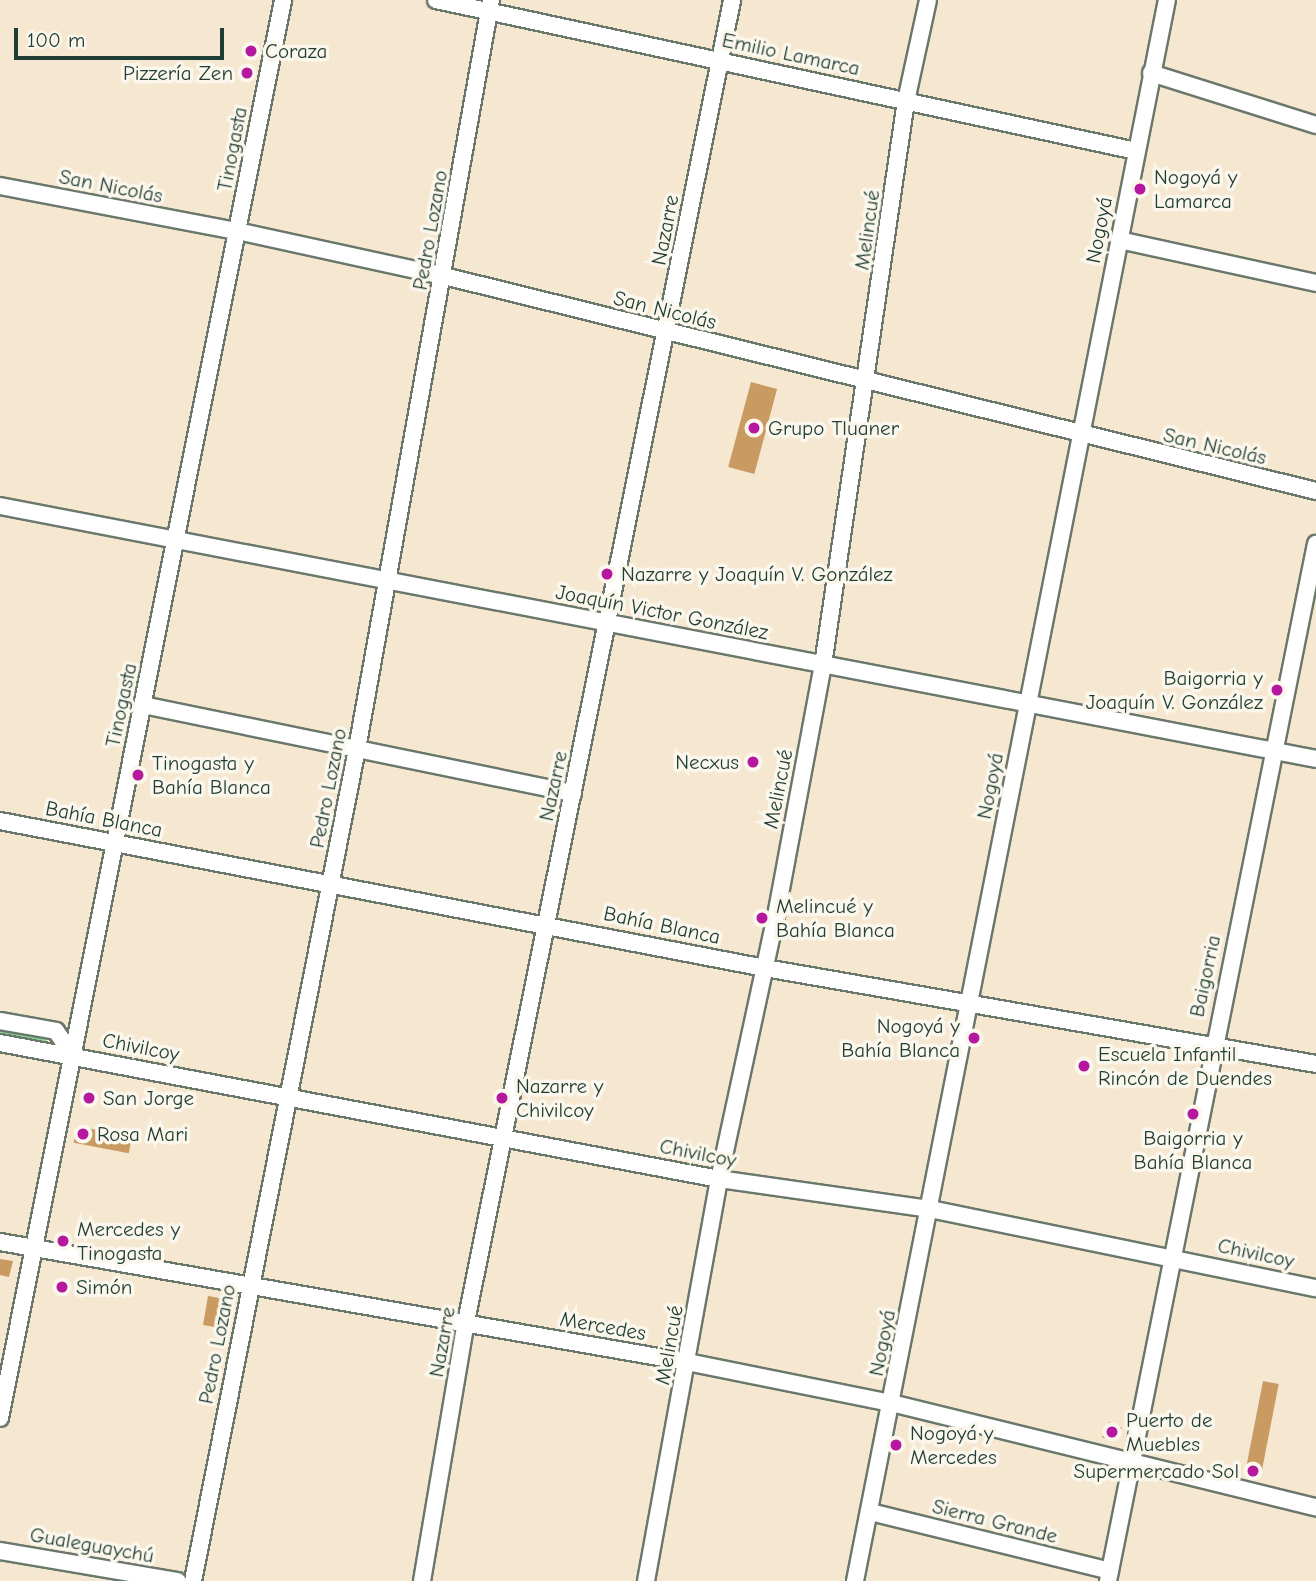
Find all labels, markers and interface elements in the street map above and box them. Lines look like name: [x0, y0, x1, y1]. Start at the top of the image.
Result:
scale bar: [18, 14, 228, 58]
street label: Emilio Lamarca: [720, 27, 862, 81]
text: 100 m: [27, 28, 85, 52]
place label: Coraza: [265, 38, 327, 64]
marker: Coraza: [243, 43, 259, 59]
place label: Pizzería Zen: [123, 60, 233, 86]
marker: Pizzería Zen: [239, 65, 255, 81]
street label: Tinogasta: [211, 105, 253, 193]
street label: San Nicolás: [57, 164, 165, 208]
place label: Nogoyá y Lamarca: [1154, 164, 1237, 214]
street label: Pedro Lozano: [407, 168, 453, 292]
marker: Nogoyá y Lamarca: [1132, 181, 1148, 197]
street label: Melincué: [849, 188, 885, 272]
street label: Nazarre: [646, 193, 684, 267]
street label: Nogoyá: [1080, 195, 1118, 265]
street label: San Nicolás: [611, 285, 719, 335]
place label: Grupo Tluaner: [768, 415, 899, 441]
marker: Grupo Tluaner: [746, 420, 762, 436]
street label: San Nicolás: [1161, 422, 1269, 470]
place label: Nazarre y Joaquín V. González: [621, 561, 893, 587]
marker: Nazarre y Joaquín V. González: [599, 566, 615, 582]
street label: Joaquín Victor González: [554, 579, 770, 645]
street label: Tinogasta: [100, 661, 142, 749]
place label: Baigorria y Joaquín V. González: [1086, 665, 1263, 715]
marker: Baigorria y Joaquín V. González: [1269, 682, 1285, 698]
street label: Pedro Lozano: [304, 726, 352, 850]
street label: Melincué: [758, 747, 798, 831]
street label: Nazarre: [533, 749, 573, 823]
place label: Necxus: [675, 749, 739, 775]
place label: Tinogasta y Bahía Blanca: [152, 750, 271, 800]
street label: Nogoyá: [971, 751, 1009, 821]
marker: Necxus: [745, 754, 761, 770]
marker: Tinogasta y Bahía Blanca: [130, 767, 146, 783]
street label: Bahía Blanca: [43, 795, 165, 843]
place label: Melincué y Bahía Blanca: [776, 893, 895, 943]
street label: Bahía Blanca: [601, 900, 723, 950]
marker: Melincué y Bahía Blanca: [754, 910, 770, 926]
street label: Baigorria: [1184, 933, 1226, 1019]
place label: Nogoyá y Bahía Blanca: [841, 1013, 960, 1063]
street label: Chivilcoy: [101, 1027, 181, 1067]
marker: Nogoyá y Bahía Blanca: [966, 1030, 982, 1046]
place label: Escuela Infantil Rincón de Duendes: [1098, 1041, 1272, 1091]
marker: Escuela Infantil Rincón de Duendes: [1076, 1058, 1092, 1074]
place label: Nazarre y Chivilcoy: [516, 1073, 603, 1123]
place label: San Jorge: [103, 1085, 194, 1111]
marker: San Jorge: [81, 1090, 97, 1106]
marker: Nazarre y Chivilcoy: [494, 1090, 510, 1106]
marker: Baigorria y Bahía Blanca: [1185, 1106, 1201, 1122]
place label: Rosa Mari: [97, 1121, 188, 1147]
place label: Baigorria y Bahía Blanca: [1134, 1125, 1252, 1175]
marker: Rosa Mari: [75, 1126, 91, 1142]
street label: Chivilcoy: [658, 1133, 738, 1173]
place label: Mercedes y Tinogasta: [77, 1216, 180, 1266]
marker: Mercedes y Tinogasta: [55, 1233, 71, 1249]
street label: Chivilcoy: [1215, 1233, 1297, 1273]
place label: Simón: [76, 1274, 132, 1300]
marker: Simón: [54, 1279, 70, 1295]
street label: Pedro Lozano: [193, 1282, 241, 1406]
street label: Melincué: [650, 1303, 688, 1387]
street label: Nazarre: [423, 1305, 461, 1379]
street label: Mercedes: [558, 1306, 648, 1346]
street label: Nogoyá: [863, 1308, 901, 1378]
place label: Puerto de Muebles: [1126, 1407, 1213, 1457]
place label: Nogoyá y Mercedes: [910, 1420, 997, 1470]
marker: Puerto de Muebles: [1104, 1424, 1120, 1440]
marker: Nogoyá y Mercedes: [888, 1437, 904, 1453]
place label: Supermercado Sol: [1074, 1458, 1239, 1484]
marker: Supermercado Sol: [1245, 1463, 1261, 1479]
street label: Sierra Grande: [930, 1493, 1060, 1549]
street label: Gualeguaychú: [28, 1522, 156, 1568]

